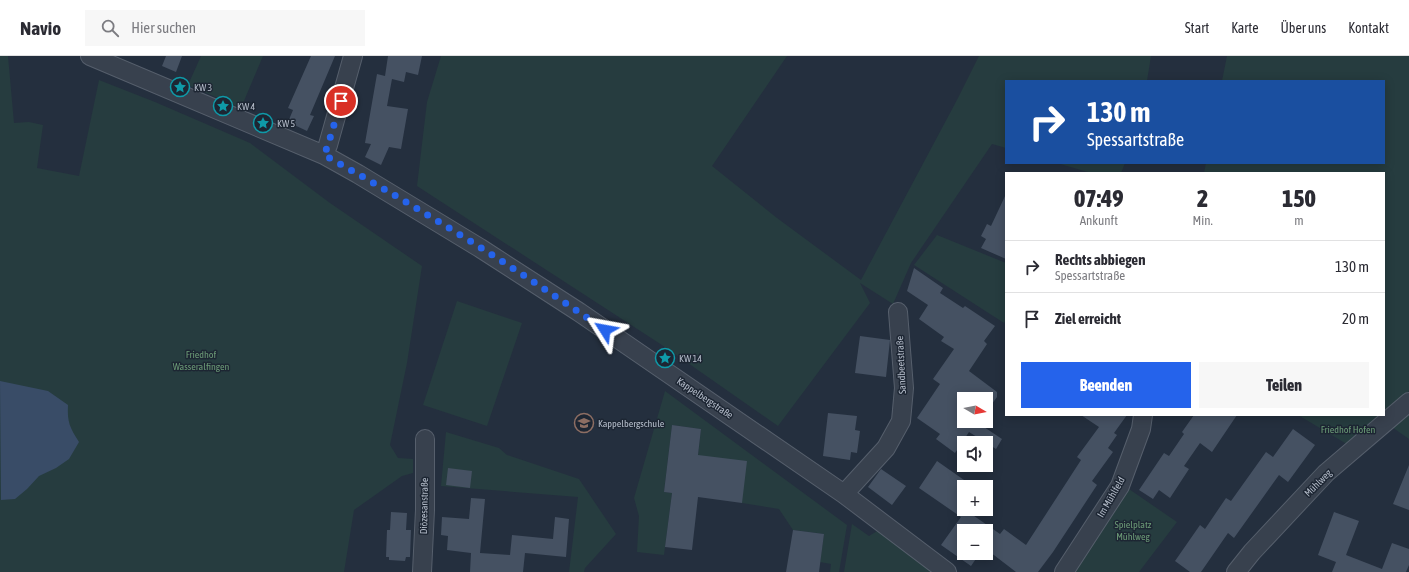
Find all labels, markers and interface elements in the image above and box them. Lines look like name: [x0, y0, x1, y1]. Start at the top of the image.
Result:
search box: [85, 10, 365, 46]
text: Navio: [20, 17, 61, 39]
icon: search: [99, 17, 121, 39]
text: Hier suchen: [131, 19, 196, 36]
text: Start: [1185, 20, 1209, 36]
text: Karte: [1231, 20, 1259, 36]
text: Über uns: [1281, 20, 1326, 36]
text: Kontakt: [1348, 20, 1389, 36]
place icon: KW 3: [169, 76, 191, 98]
place label: KW 3: [194, 82, 213, 93]
pin: [324, 84, 358, 118]
icon: arrive: [330, 90, 352, 112]
place icon: KW 4: [212, 95, 234, 117]
icon: right: [1021, 96, 1073, 148]
text: 130 m: [1087, 96, 1150, 128]
place label: KW 4: [237, 101, 256, 112]
place icon: KW 5: [252, 112, 274, 134]
place label: KW 5: [277, 118, 296, 129]
text: Spessartstraße: [1087, 129, 1184, 150]
text: 07:49: [1074, 185, 1124, 212]
text: 2: [1197, 185, 1208, 212]
text: 150: [1282, 185, 1316, 212]
text: Ankunft: [1080, 213, 1118, 228]
text: Min.: [1193, 213, 1213, 228]
text: m: [1294, 213, 1304, 228]
text: Rechts abbiegen: [1055, 251, 1145, 268]
icon: right: [1021, 256, 1043, 278]
text: 130 m: [1335, 258, 1369, 275]
text: Spessartstraße: [1055, 268, 1125, 283]
icon: arrive: [1021, 308, 1043, 330]
position arrow: [584, 309, 626, 351]
text: Ziel erreicht: [1055, 310, 1121, 327]
text: 20 m: [1342, 310, 1369, 327]
street label: Sandbeetstraße: [894, 335, 908, 394]
place icon: KW 14: [654, 347, 676, 369]
park label: Friedhof Wasseralfingen: [173, 349, 229, 372]
place label: KW 14: [679, 353, 702, 364]
button: Beenden: [1021, 362, 1191, 408]
button: Teilen: [1199, 362, 1369, 408]
street label: Kappelbergstraße: [675, 375, 736, 421]
north arrow: [957, 392, 993, 428]
map controls: [957, 392, 993, 560]
school or university icon: Kappelbergschule: [573, 412, 595, 434]
place label: Kappelbergschule: [598, 418, 665, 429]
park label: Friedhof Hofen: [1321, 424, 1375, 435]
button: sound: [957, 436, 993, 472]
street label: Mühlweg: [1302, 467, 1334, 499]
street label: Im Mühlfeld: [1095, 475, 1127, 519]
street label: Diözesanstraße: [418, 477, 430, 534]
button: +: [957, 480, 993, 516]
park label: Spielplatz Mühlweg: [1115, 519, 1152, 542]
button: −: [957, 524, 993, 560]

